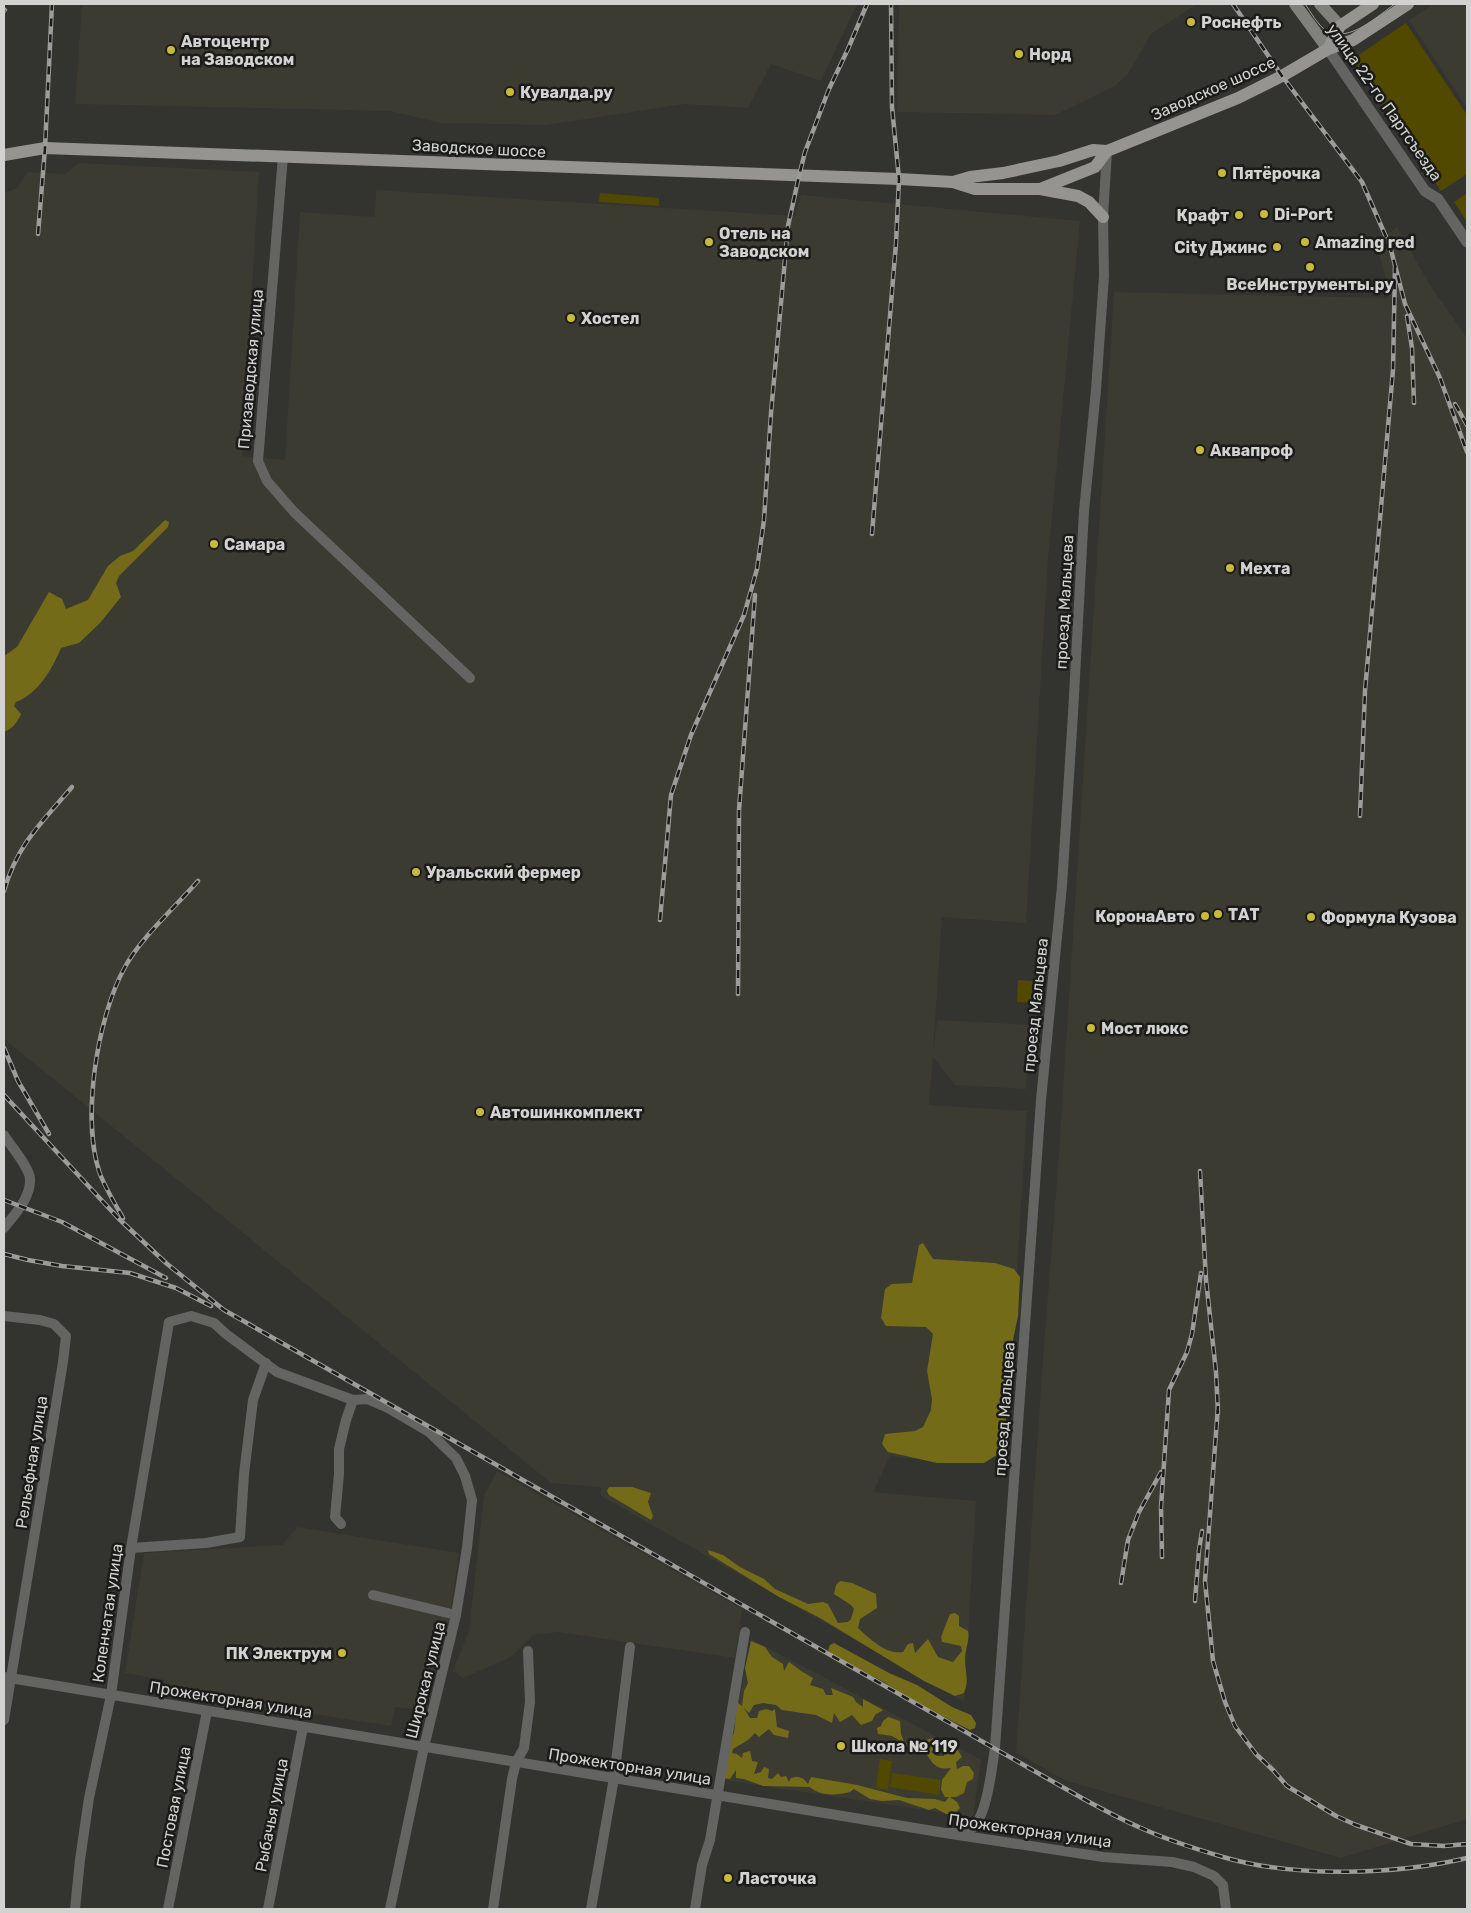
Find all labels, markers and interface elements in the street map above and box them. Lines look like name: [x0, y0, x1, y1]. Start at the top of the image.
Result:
place label: Роснефть: [1201, 13, 1281, 32]
marker: Роснефть: [1185, 16, 1197, 28]
street label: улица 22-го Партсъезда: [1323, 20, 1446, 185]
place label: Автоцентр на Заводском: [181, 32, 294, 69]
marker: Автоцентр на Заводском: [165, 44, 177, 56]
place label: Норд: [1029, 45, 1072, 64]
marker: Норд: [1013, 48, 1025, 60]
street label: Заводское шоссе: [1148, 53, 1278, 124]
place label: Кувалда.ру: [520, 83, 613, 102]
marker: Кувалда.ру: [504, 86, 516, 98]
street label: Заводское шоссе: [412, 136, 546, 161]
place label: Пятёрочка: [1232, 164, 1321, 183]
marker: Пятёрочка: [1216, 167, 1228, 179]
place label: Di-Port: [1274, 205, 1333, 224]
place label: Крафт: [1177, 206, 1229, 225]
marker: Di-Port: [1258, 208, 1270, 220]
marker: Крафт: [1233, 209, 1245, 221]
place label: Отель на Заводском: [719, 224, 809, 261]
place label: Amazing red: [1315, 233, 1415, 252]
marker: Отель на Заводском: [703, 236, 715, 248]
marker: Amazing red: [1299, 236, 1311, 248]
place label: City Джинс: [1174, 238, 1267, 257]
marker: City Джинс: [1271, 241, 1283, 253]
marker: ВсеИнструменты.ру: [1304, 261, 1316, 273]
place label: ВсеИнструменты.ру: [1226, 275, 1394, 294]
street label: Призаводская улица: [234, 288, 267, 450]
place label: Хостел: [581, 309, 639, 328]
marker: Хостел: [565, 312, 577, 324]
place label: Аквапроф: [1210, 441, 1293, 460]
marker: Аквапроф: [1194, 444, 1206, 456]
street label: проезд Мальцева: [1051, 534, 1078, 670]
place label: Самара: [224, 535, 285, 554]
marker: Самара: [208, 538, 220, 550]
place label: Мехта: [1240, 559, 1290, 578]
marker: Мехта: [1224, 562, 1236, 574]
place label: Уральский фермер: [426, 863, 581, 882]
marker: Уральский фермер: [410, 866, 422, 878]
place label: ТАТ: [1228, 905, 1260, 924]
place label: КоронаАвто: [1095, 907, 1195, 926]
marker: ТАТ: [1212, 908, 1224, 920]
place label: Формула Кузова: [1321, 908, 1457, 927]
marker: КоронаАвто: [1199, 910, 1211, 922]
marker: Формула Кузова: [1305, 911, 1317, 923]
street label: проезд Мальцева: [1019, 937, 1052, 1073]
place label: Мост люкс: [1101, 1019, 1188, 1038]
marker: Мост люкс: [1085, 1022, 1097, 1034]
place label: Автошинкомплект: [490, 1103, 642, 1122]
marker: Автошинкомплект: [474, 1106, 486, 1118]
street label: проезд Мальцева: [990, 1341, 1019, 1477]
street label: Рельефная улица: [12, 1394, 51, 1530]
street label: Коленчатая улица: [88, 1542, 127, 1684]
street label: Широкая улица: [402, 1620, 449, 1741]
place label: ПК Электрум: [226, 1644, 332, 1663]
marker: ПК Электрум: [336, 1647, 348, 1659]
street label: Прожекторная улица: [148, 1677, 314, 1722]
place label: Школа № 119: [851, 1737, 958, 1756]
marker: Школа № 119: [835, 1740, 847, 1752]
street label: Прожекторная улица: [547, 1744, 713, 1789]
street label: Постовая улица: [152, 1745, 195, 1869]
street label: Рыбачья улица: [251, 1757, 292, 1873]
street label: Прожекторная улица: [947, 1810, 1113, 1851]
place label: Ласточка: [738, 1869, 816, 1888]
marker: Ласточка: [722, 1872, 734, 1884]

